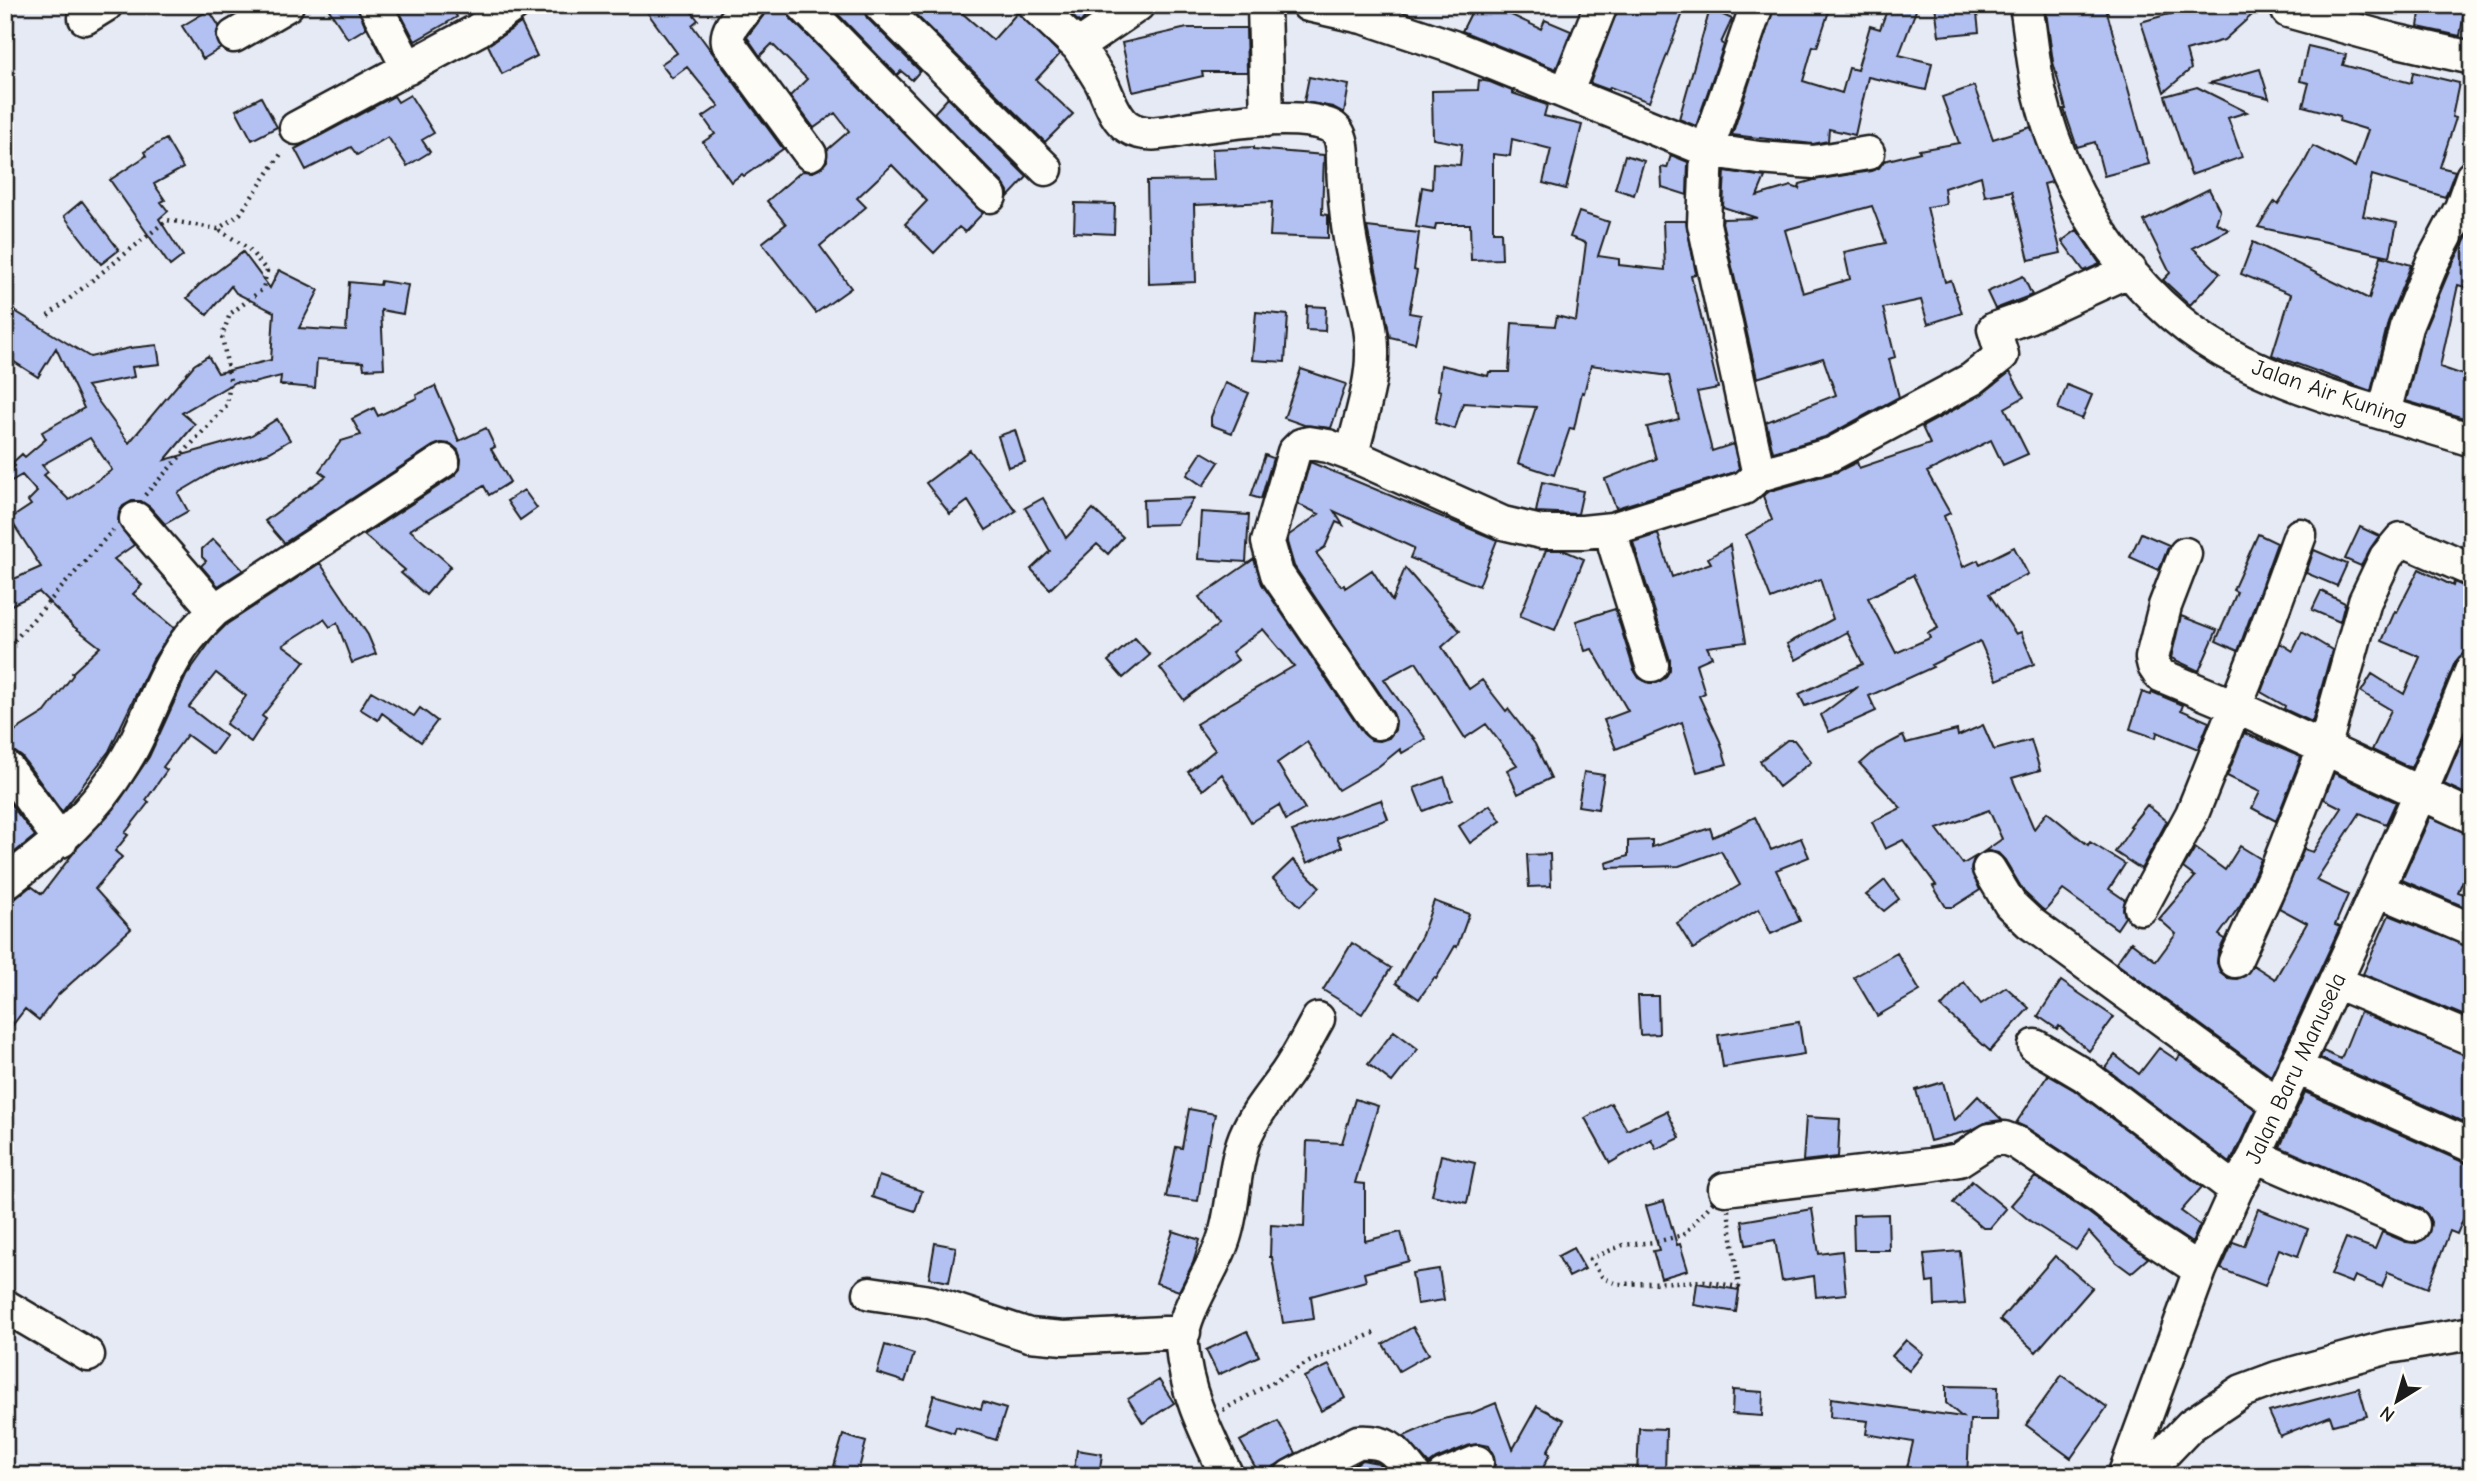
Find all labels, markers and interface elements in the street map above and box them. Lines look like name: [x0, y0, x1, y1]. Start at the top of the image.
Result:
street label: Jalan Air Kuning: [2249, 353, 2411, 432]
street label: Jalan Baru Manusela: [2239, 968, 2352, 1168]
north arrow: [2362, 1366, 2432, 1436]
text: N: [2376, 1401, 2399, 1426]

